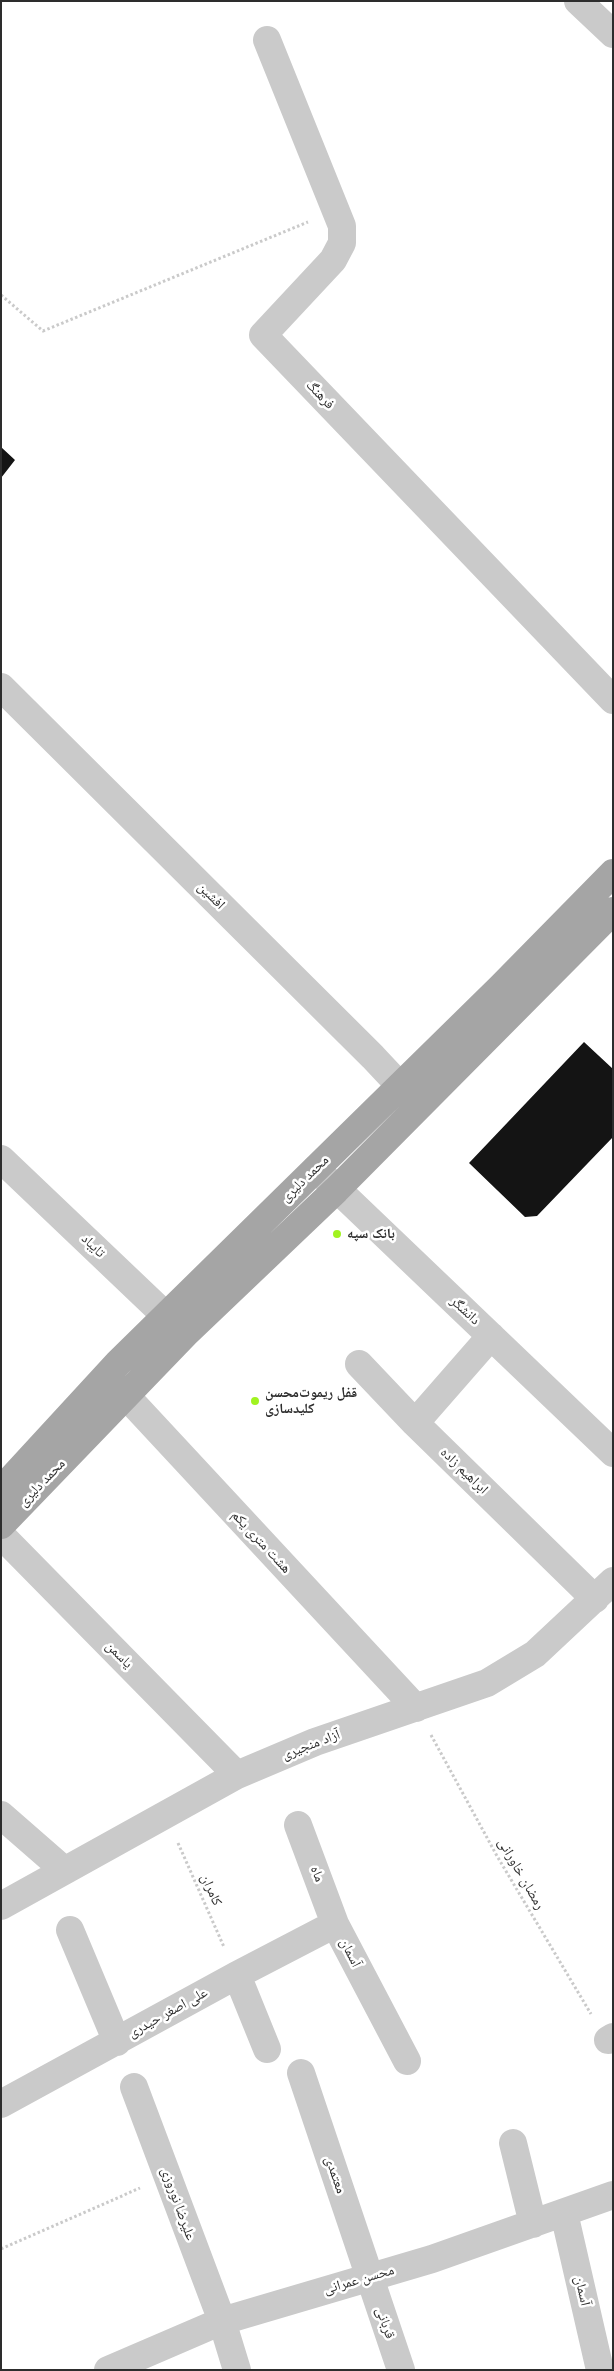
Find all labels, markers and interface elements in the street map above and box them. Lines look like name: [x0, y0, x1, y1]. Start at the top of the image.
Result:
street label: فرهنگ: [302, 377, 338, 413]
street label: افشین: [194, 879, 228, 913]
street label: محمد دلیری: [278, 1152, 332, 1206]
place label: بانک سپه: [347, 1226, 395, 1242]
marker: بانک سپه: [331, 1228, 343, 1240]
street label: تایباد: [78, 1231, 108, 1261]
street label: دانشگر: [447, 1293, 483, 1329]
place label: قفل ریموت‌محسن کلیدسازی: [265, 1385, 357, 1418]
marker: قفل ریموت‌محسن کلیدسازی: [249, 1395, 261, 1407]
street label: ابراهیم زاده: [437, 1444, 491, 1498]
street label: محمد دلیری: [15, 1456, 69, 1510]
street label: هشت متری یکم: [228, 1507, 294, 1577]
street label: یاسمن: [102, 1638, 136, 1672]
street label: آزاد منجیری: [280, 1726, 342, 1764]
street label: رمضان خاورانی: [494, 1835, 548, 1913]
street label: ماه: [306, 1864, 328, 1884]
street label: کامران: [197, 1872, 225, 1908]
street label: آسمان: [336, 1936, 364, 1970]
street label: علی اصغر حیدری: [125, 1984, 211, 2042]
street label: معتمدی: [321, 2154, 349, 2196]
street label: علیرضا نوروزی: [157, 2165, 199, 2243]
street label: محسن عمرانی: [322, 2262, 396, 2298]
street label: آسمان: [570, 2274, 594, 2308]
street label: قربانی: [372, 2305, 398, 2341]

